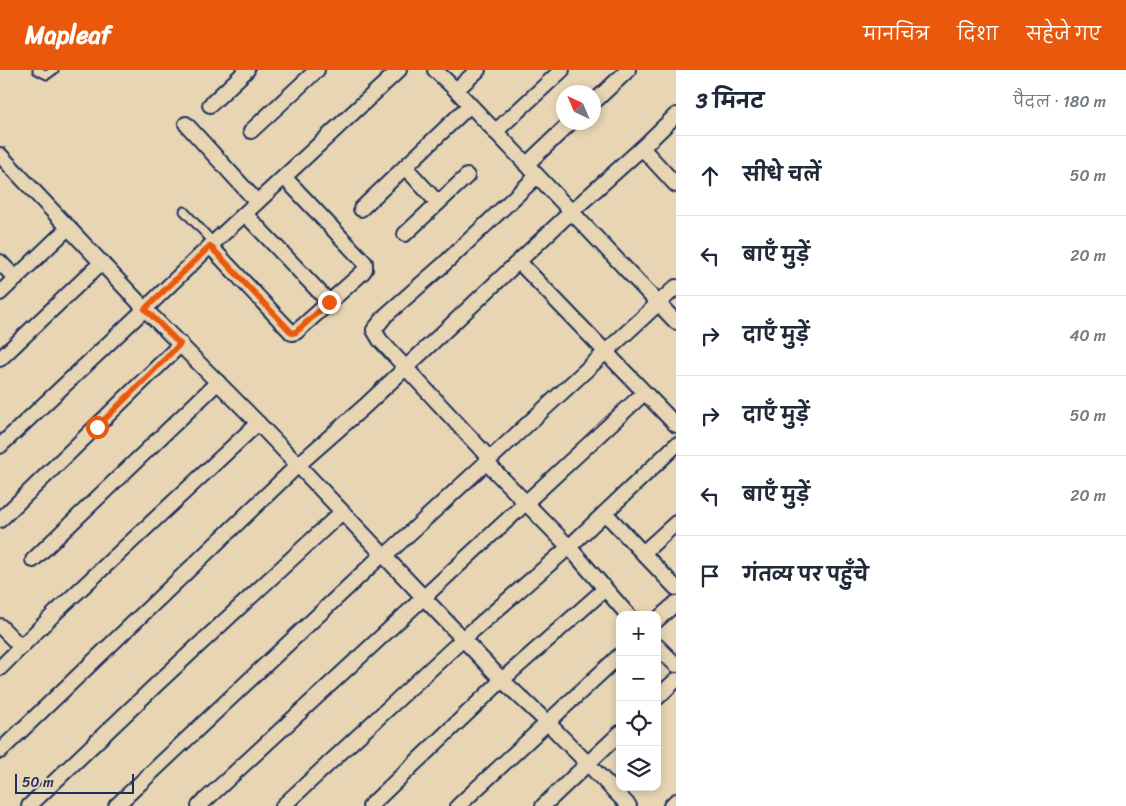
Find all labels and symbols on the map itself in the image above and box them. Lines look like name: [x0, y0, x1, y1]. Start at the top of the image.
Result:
north arrow: [556, 85, 601, 130]
route end: [318, 291, 341, 314]
route start: [86, 416, 109, 439]
scale bar: [15, 771, 134, 794]

